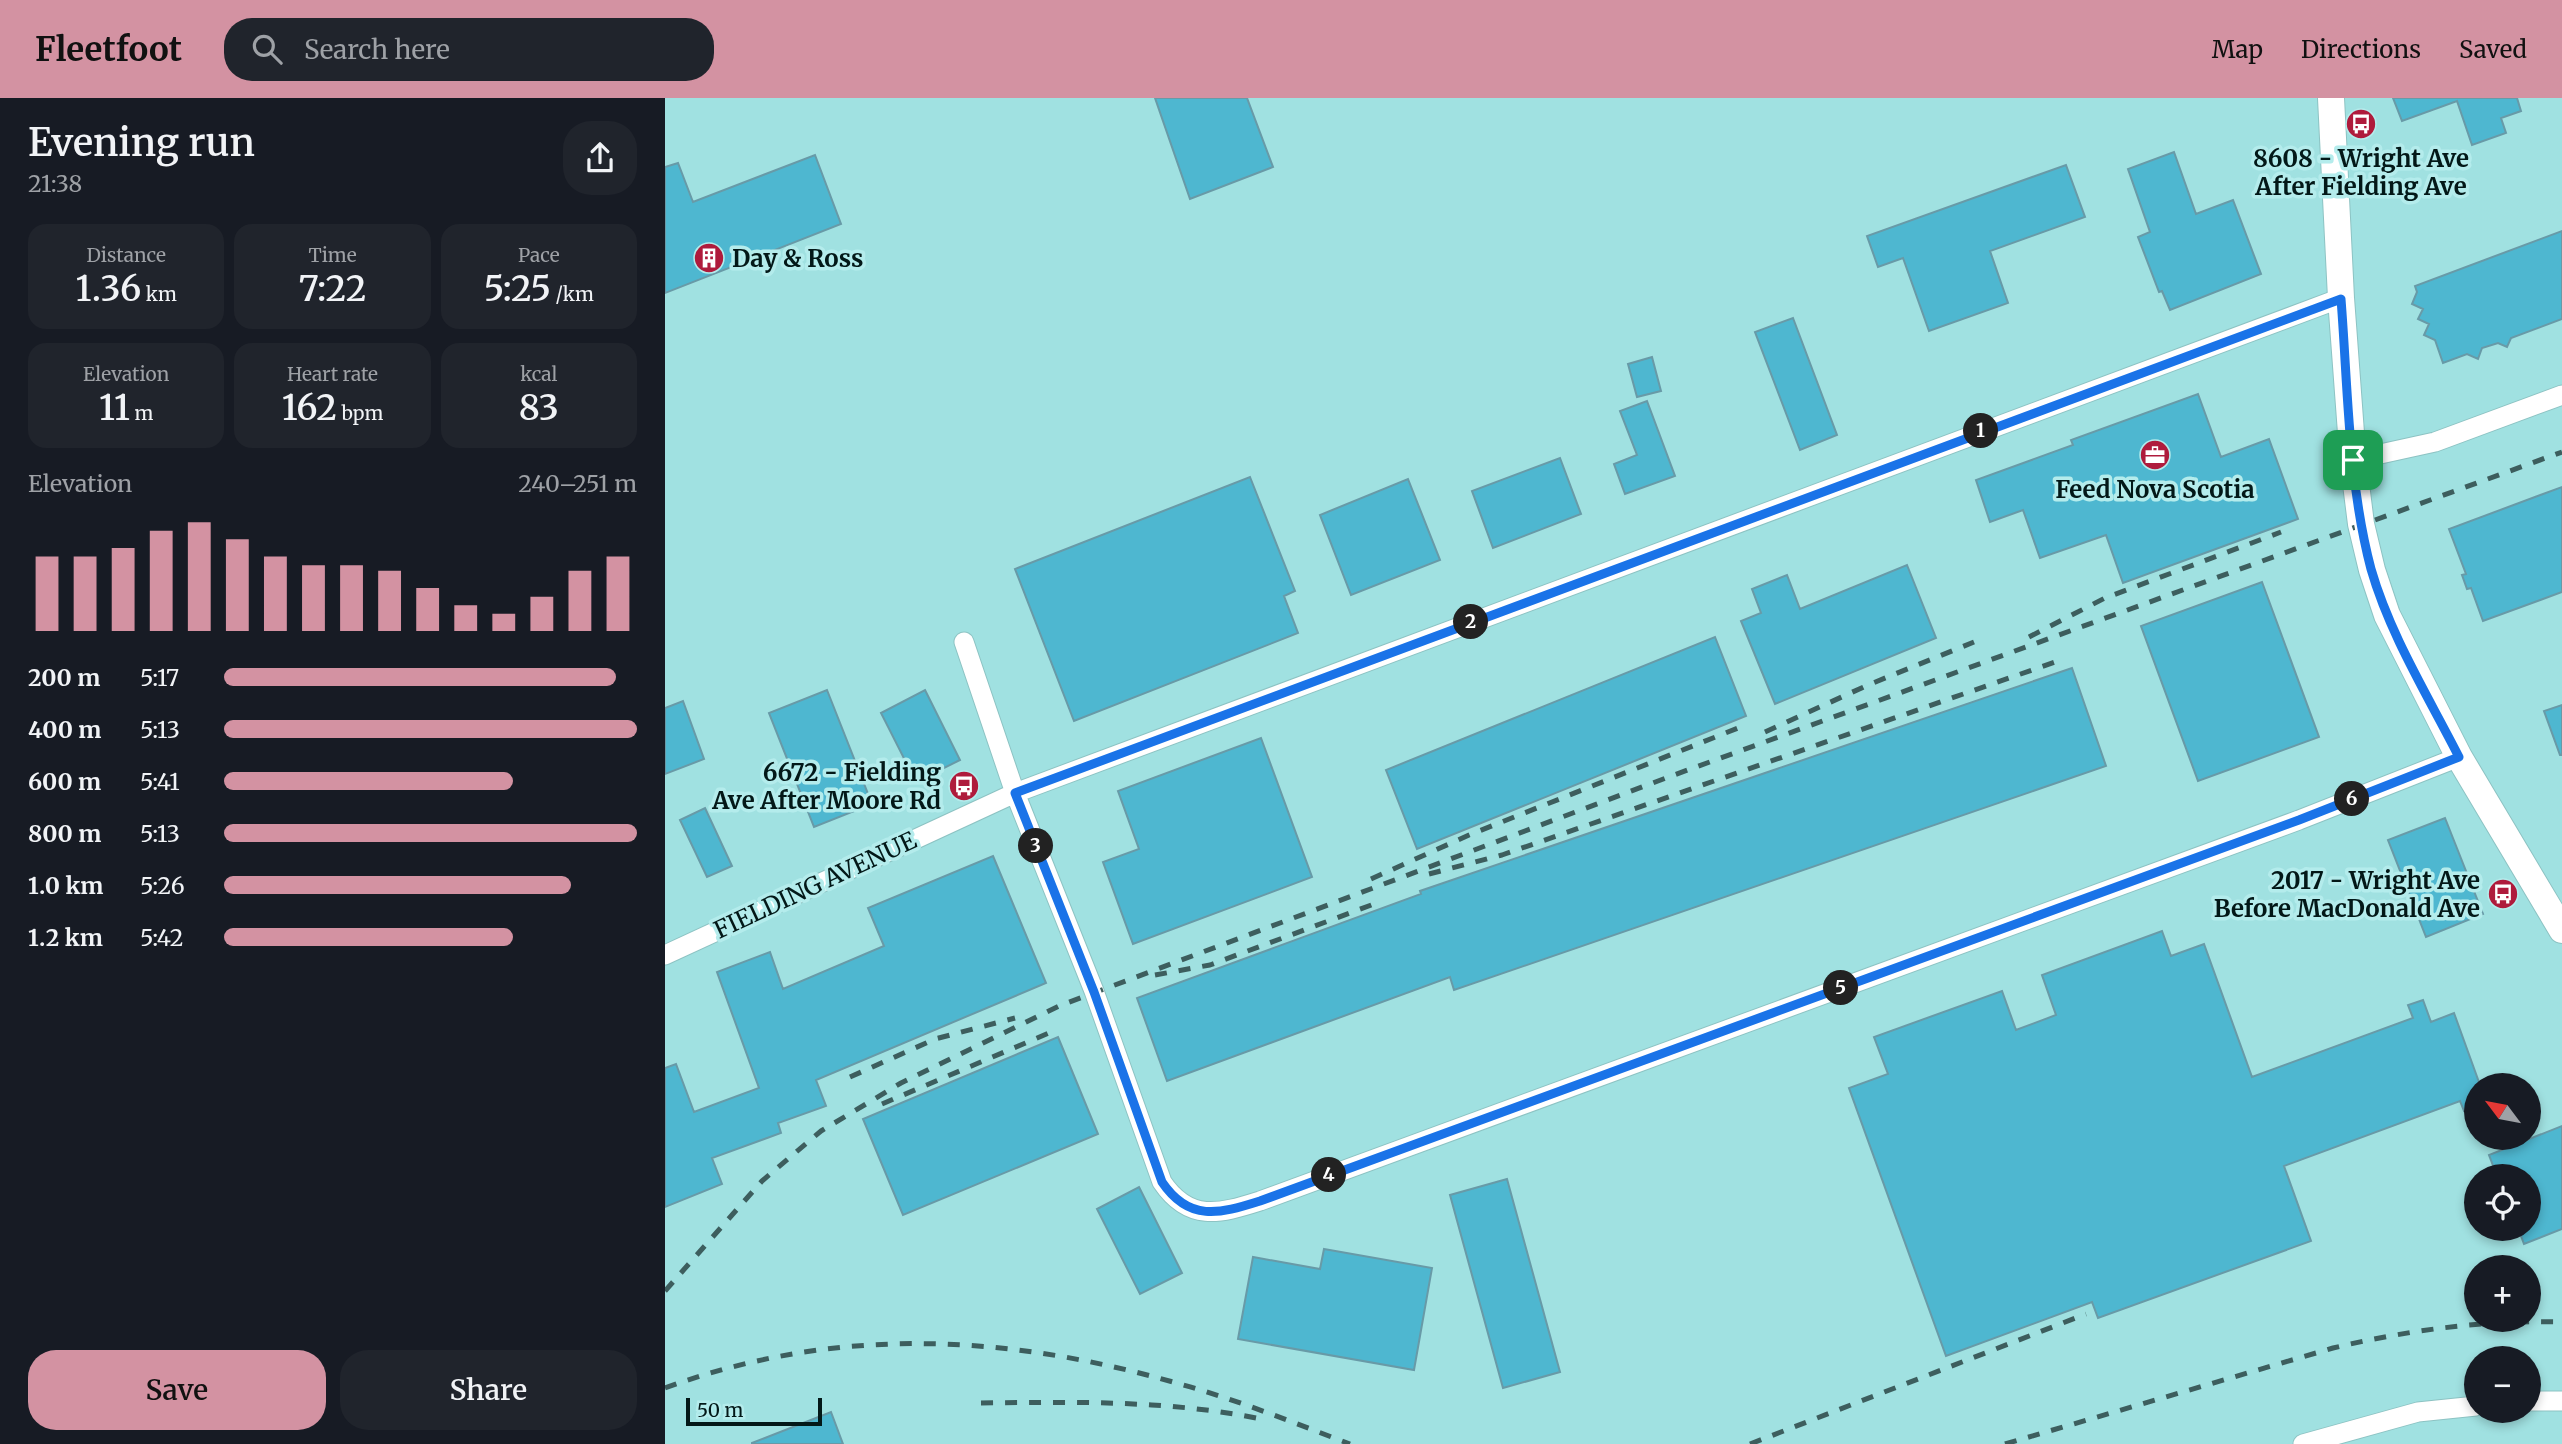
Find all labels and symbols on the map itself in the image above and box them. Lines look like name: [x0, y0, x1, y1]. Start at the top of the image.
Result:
bus stop icon: 8608 - Wright Ave After Fielding Ave: [2344, 107, 2378, 141]
place label: 8608 - Wright Ave After Fielding Ave: [2253, 143, 2469, 202]
building icon: Day & Ross: [692, 241, 726, 275]
place label: Day & Ross: [732, 243, 863, 274]
pin: 1: [1963, 414, 1999, 448]
pin: [2323, 430, 2383, 490]
office icon: Feed Nova Scotia: [2138, 438, 2172, 472]
place label: Feed Nova Scotia: [2055, 474, 2255, 505]
pin: 2: [1453, 604, 1489, 640]
place label: 6672 - Fielding Ave After Moore Rd: [711, 757, 941, 816]
bus stop icon: 6672 - Fielding Ave After Moore Rd: [947, 769, 981, 803]
pin: 6: [2335, 782, 2369, 816]
street label: FIELDING AVENUE: [709, 824, 922, 946]
pin: 3: [1019, 828, 1053, 864]
place label: 2017 - Wright Ave Before MacDonald Ave: [2214, 865, 2480, 924]
bus stop icon: 2017 - Wright Ave Before MacDonald Ave: [2486, 877, 2520, 911]
pin: 5: [1823, 970, 1859, 1006]
north arrow: [2464, 1073, 2541, 1150]
pin: 4: [1311, 1158, 1347, 1192]
scale bar: [686, 1395, 823, 1427]

